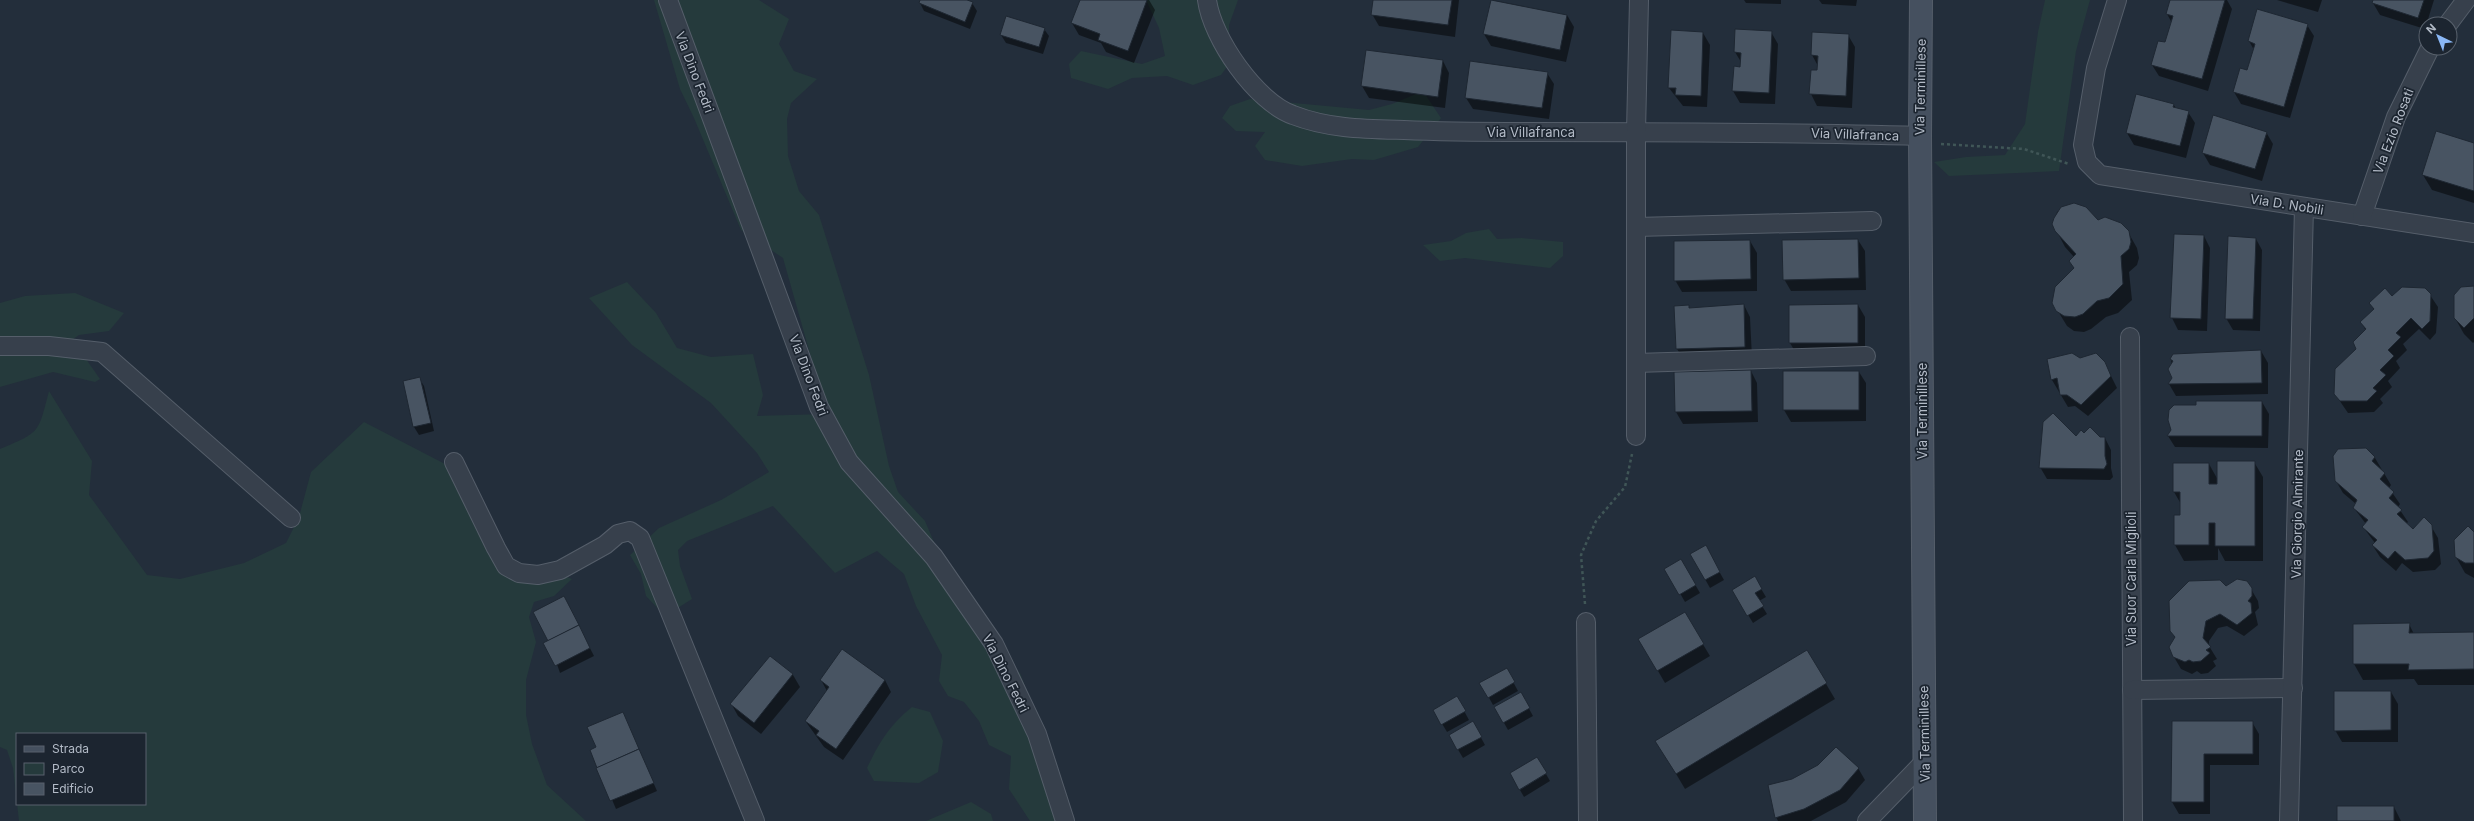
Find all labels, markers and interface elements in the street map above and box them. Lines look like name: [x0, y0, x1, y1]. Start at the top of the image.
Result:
north arrow: [2418, 16, 2458, 56]
text: N: [2423, 21, 2439, 37]
street label: Via Dino Fedri: [672, 29, 718, 115]
street label: Via Terminillese: [1911, 38, 1929, 136]
street label: Via Ezio Rosati: [2369, 86, 2417, 176]
street label: Via Villafranca: [1487, 124, 1575, 140]
street label: Via Villafranca: [1811, 124, 1899, 144]
street label: Via D. Nobili: [2249, 190, 2325, 218]
street label: Via Dino Fedri: [786, 332, 832, 418]
street label: Via Terminillese: [1914, 363, 1930, 459]
street label: Via Giorgio Almirante: [2288, 449, 2306, 579]
street label: Via Suor Carla Miglioli: [2123, 512, 2139, 646]
street label: Via Dino Fedri: [979, 631, 1033, 715]
street label: Via Terminillese: [1915, 685, 1933, 783]
legend: [16, 733, 146, 805]
text: Strada: [52, 741, 89, 756]
text: Parco: [52, 761, 85, 776]
text: Edificio: [52, 781, 94, 796]

